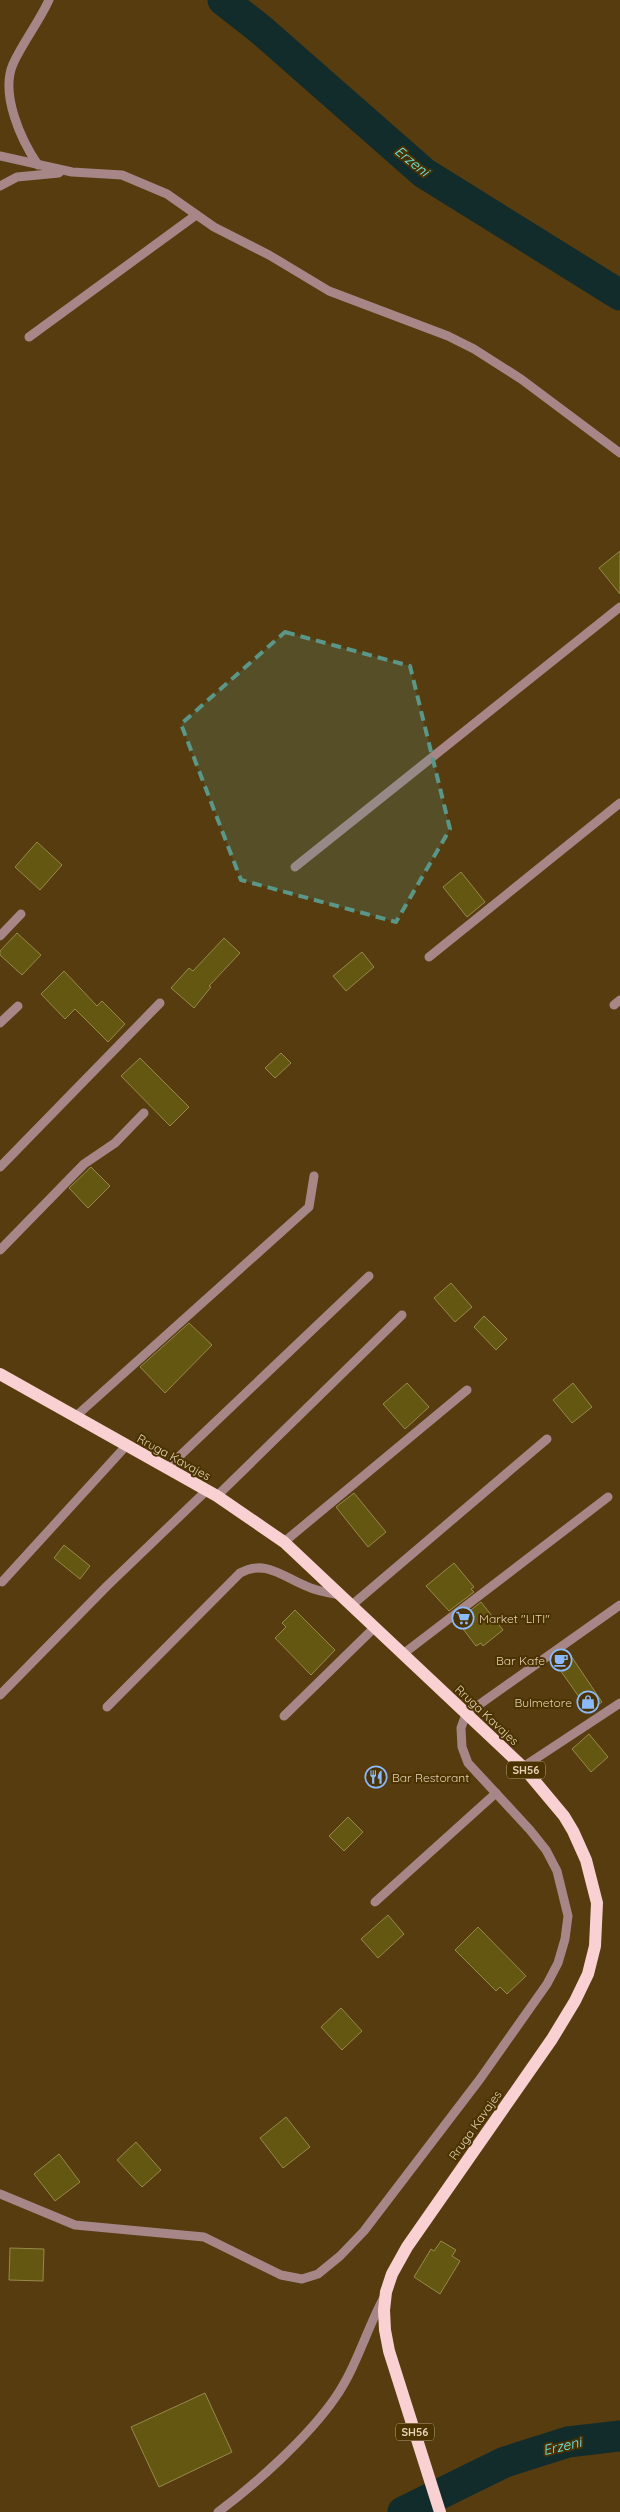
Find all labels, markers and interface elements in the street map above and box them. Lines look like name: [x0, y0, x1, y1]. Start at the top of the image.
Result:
water label: Erzeni: [391, 142, 434, 181]
street label: Rruga Kavajes: [135, 1431, 214, 1484]
supermarket icon: Market "LITI": [451, 1606, 475, 1630]
place label: Market "LITI": [479, 1611, 550, 1626]
cafe icon: Bar Kafe: [549, 1648, 573, 1672]
place label: Bar Kafe: [496, 1653, 545, 1668]
street label: Rruga Kavajes: [452, 1682, 522, 1749]
shop icon: Bulmetore: [576, 1690, 600, 1714]
place label: Bulmetore: [514, 1695, 572, 1710]
road number: SH56: [507, 1762, 545, 1778]
restaurant icon: Bar Restorant: [364, 1765, 388, 1789]
place label: Bar Restorant: [392, 1770, 469, 1785]
street label: Rruga Kavajes: [445, 2087, 505, 2163]
road number: SH56: [396, 2424, 434, 2440]
water label: Erzeni: [541, 2432, 585, 2459]

